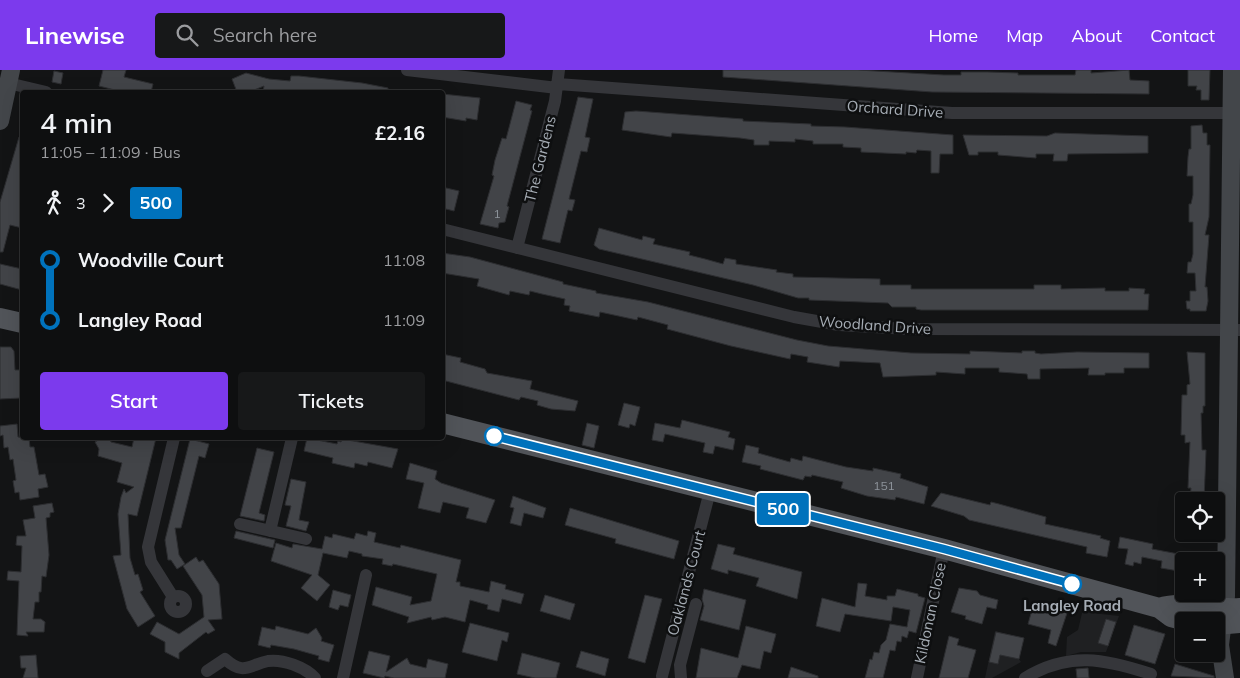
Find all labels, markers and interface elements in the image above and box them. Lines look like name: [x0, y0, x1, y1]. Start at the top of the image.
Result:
search box: [155, 13, 505, 58]
text: Linewise: [25, 20, 125, 50]
icon: search: [173, 21, 201, 49]
text: Search here: [213, 23, 317, 47]
text: Home: [928, 24, 978, 47]
text: Map: [1006, 24, 1043, 47]
text: About: [1071, 24, 1122, 47]
text: Contact: [1150, 24, 1215, 47]
street label: Orchard Drive: [846, 96, 944, 122]
text: 4 min: [40, 105, 113, 140]
street label: The Gardens: [520, 114, 560, 204]
text: £2.16: [375, 121, 425, 145]
text: 11:05 – 11:09 · Bus: [40, 142, 181, 162]
icon: walk: [40, 189, 68, 217]
icon: forward: [94, 189, 122, 217]
text: 500: [140, 191, 172, 214]
text: 3: [76, 193, 86, 213]
house number: 1: [493, 206, 501, 221]
text: Woodville Court: [78, 248, 223, 272]
text: 11:08: [383, 250, 425, 270]
text: Langley Road: [78, 308, 202, 332]
text: 11:09: [383, 310, 425, 330]
street label: Woodland Drive: [818, 312, 932, 338]
button: Start: [40, 372, 228, 430]
button: Tickets: [238, 372, 425, 430]
unlabelled marker: [484, 426, 504, 446]
house number: 151: [873, 478, 895, 493]
map controls: [1175, 492, 1225, 662]
button: locate: [1175, 492, 1225, 542]
line badge: 500: [754, 493, 812, 525]
text: 500: [767, 497, 799, 520]
street label: Oaklands Court: [663, 528, 709, 638]
button: +: [1175, 552, 1225, 602]
street label: Kildonan Close: [910, 561, 950, 665]
marker: Langley Road: [1062, 574, 1082, 594]
place label: Langley Road: [1023, 596, 1121, 615]
button: −: [1175, 612, 1225, 662]

